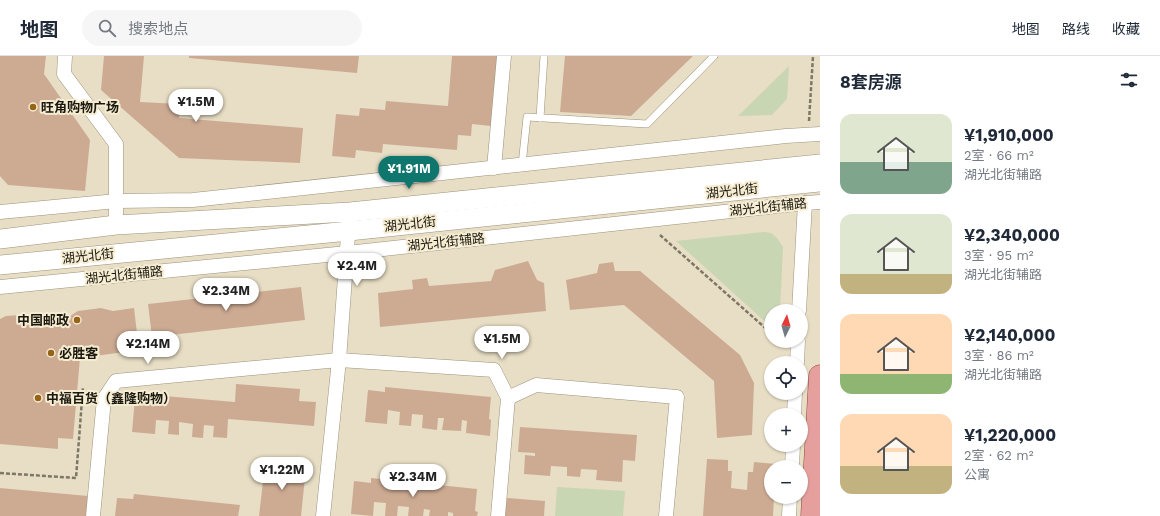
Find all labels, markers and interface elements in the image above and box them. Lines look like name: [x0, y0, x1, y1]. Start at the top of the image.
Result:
search box: [82, 10, 362, 46]
icon: search: [96, 17, 118, 39]
text: 地图: [20, 18, 58, 41]
text: 搜索地点: [128, 20, 188, 38]
text: 地图: [1012, 21, 1040, 37]
text: 路线: [1062, 21, 1090, 37]
text: 收藏: [1112, 21, 1140, 37]
icon: filters: [1118, 69, 1140, 91]
text: 8套房源: [840, 72, 902, 92]
pin: ¥1.5M: [168, 89, 224, 123]
text: ¥1.5M: [177, 94, 215, 109]
place label: 旺角购物广场: [41, 100, 119, 115]
marker: 旺角购物广场: [28, 102, 38, 112]
text: ¥1,910,000: [964, 125, 1054, 145]
icon: home: [872, 130, 920, 178]
text: 2室 · 66 m²: [964, 148, 1034, 163]
pin: ¥1.91M: [376, 156, 442, 190]
text: ¥1.91M: [387, 161, 431, 176]
text: 湖光北街辅路: [964, 167, 1042, 182]
street label: 湖光北街: [705, 181, 759, 201]
street label: 湖光北街辅路: [728, 195, 808, 219]
street label: 湖光北街: [383, 214, 437, 234]
text: ¥2,340,000: [964, 225, 1060, 245]
street label: 湖光北街辅路: [406, 230, 486, 254]
icon: home: [872, 230, 920, 278]
street label: 湖光北街: [61, 246, 115, 266]
text: 3室 · 95 m²: [964, 248, 1034, 263]
pin: ¥2.4M: [329, 253, 385, 287]
text: ¥2.4M: [337, 258, 377, 273]
street label: 湖光北街辅路: [84, 263, 164, 287]
text: 湖光北街辅路: [964, 267, 1042, 282]
pin: ¥2.34M: [193, 278, 259, 312]
text: ¥2.34M: [202, 283, 250, 298]
north arrow: [764, 304, 808, 348]
map controls: [764, 304, 808, 504]
place label: 中国邮政: [17, 313, 69, 328]
marker: 中国邮政: [72, 315, 82, 325]
text: ¥2,140,000: [964, 325, 1055, 345]
pin: ¥1.5M: [474, 326, 530, 360]
icon: home: [872, 330, 920, 378]
pin: ¥2.14M: [115, 331, 181, 365]
text: ¥1.5M: [483, 331, 521, 346]
text: ¥2.14M: [126, 336, 170, 351]
place label: 必胜客: [59, 346, 98, 361]
marker: 必胜客: [46, 348, 56, 358]
text: 3室 · 86 m²: [964, 348, 1034, 363]
button: locate: [764, 356, 808, 400]
text: 湖光北街辅路: [964, 367, 1042, 382]
place label: 中福百货（鑫隆购物）: [46, 391, 176, 406]
marker: 中福百货（鑫隆购物）: [33, 393, 43, 403]
button: +: [764, 408, 808, 452]
text: ¥1,220,000: [964, 425, 1056, 445]
icon: home: [872, 430, 920, 478]
text: 2室 · 62 m²: [964, 448, 1033, 463]
pin: ¥1.22M: [249, 457, 315, 491]
button: −: [764, 460, 808, 504]
text: ¥1.22M: [259, 462, 305, 477]
pin: ¥2.34M: [380, 464, 446, 498]
text: 公寓: [964, 467, 990, 482]
text: ¥2.34M: [389, 469, 437, 484]

